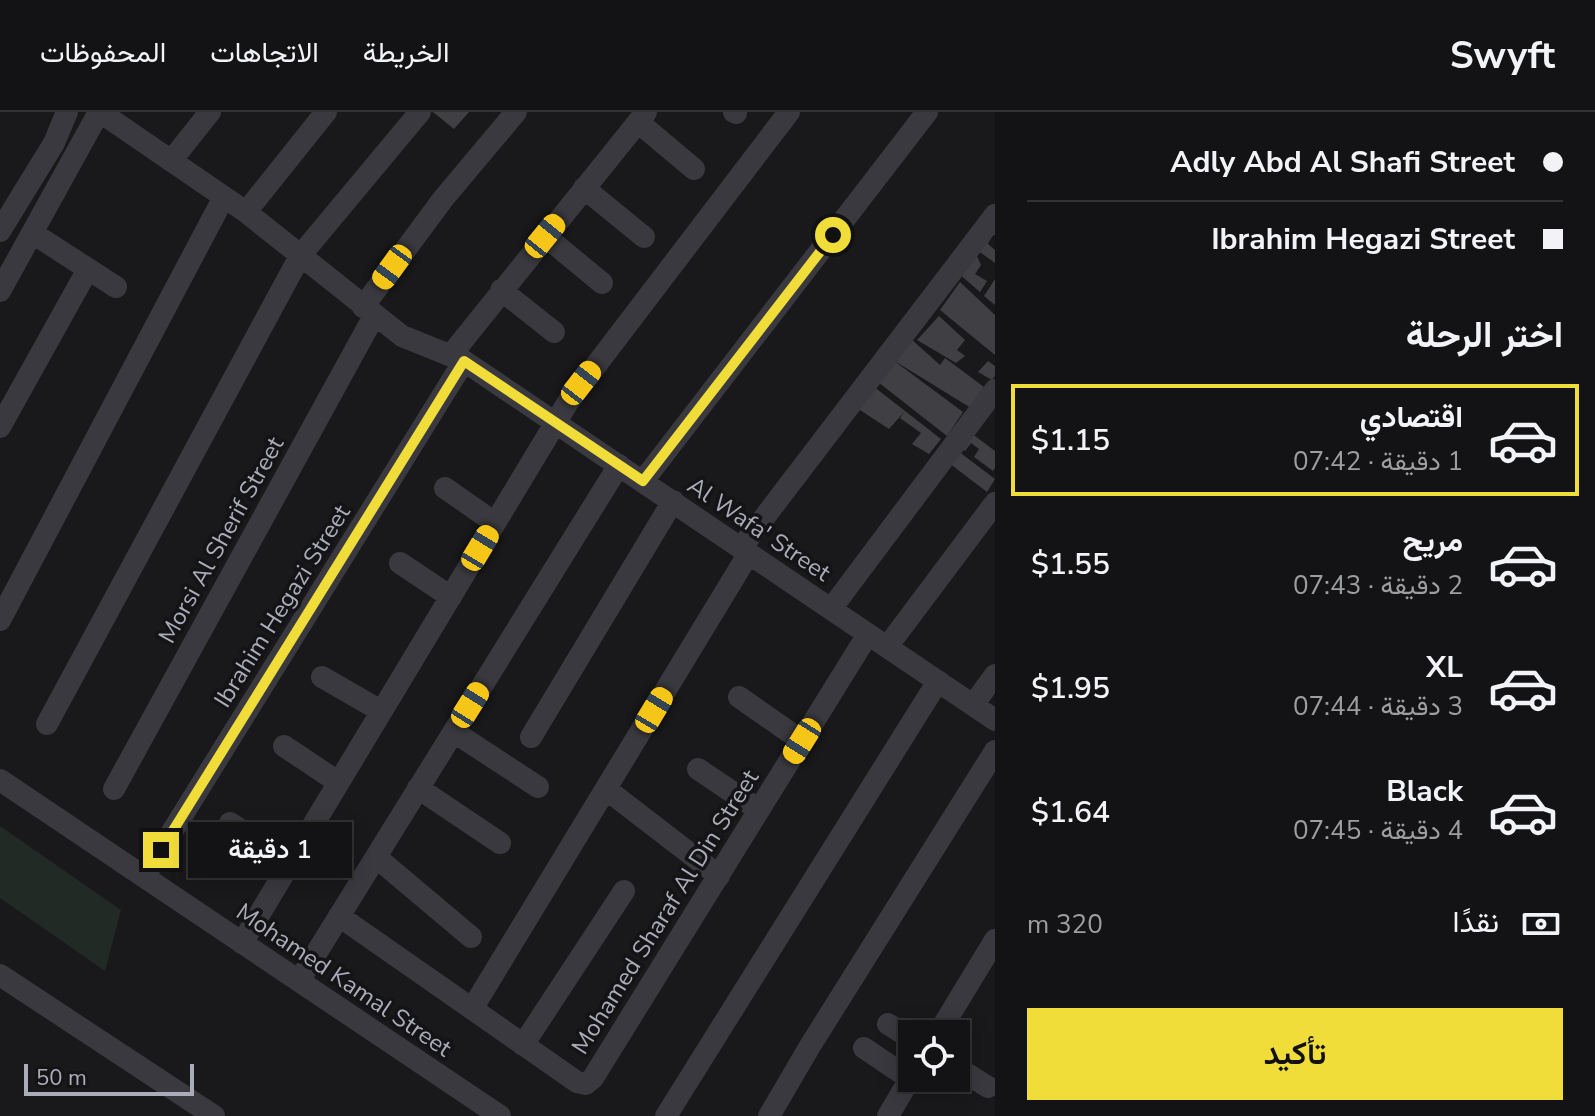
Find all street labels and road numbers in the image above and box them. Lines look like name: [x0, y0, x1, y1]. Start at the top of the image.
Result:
street label: Morsi Al Sherif Street: [151, 431, 291, 649]
street label: Al Wafa' Street: [681, 469, 837, 589]
street label: Ibrahim Hegazi Street: [207, 498, 358, 713]
street label: Mohamed Sharaf Al Din Street: [564, 763, 766, 1060]
street label: Mohamed Kamal Street: [230, 896, 458, 1064]

